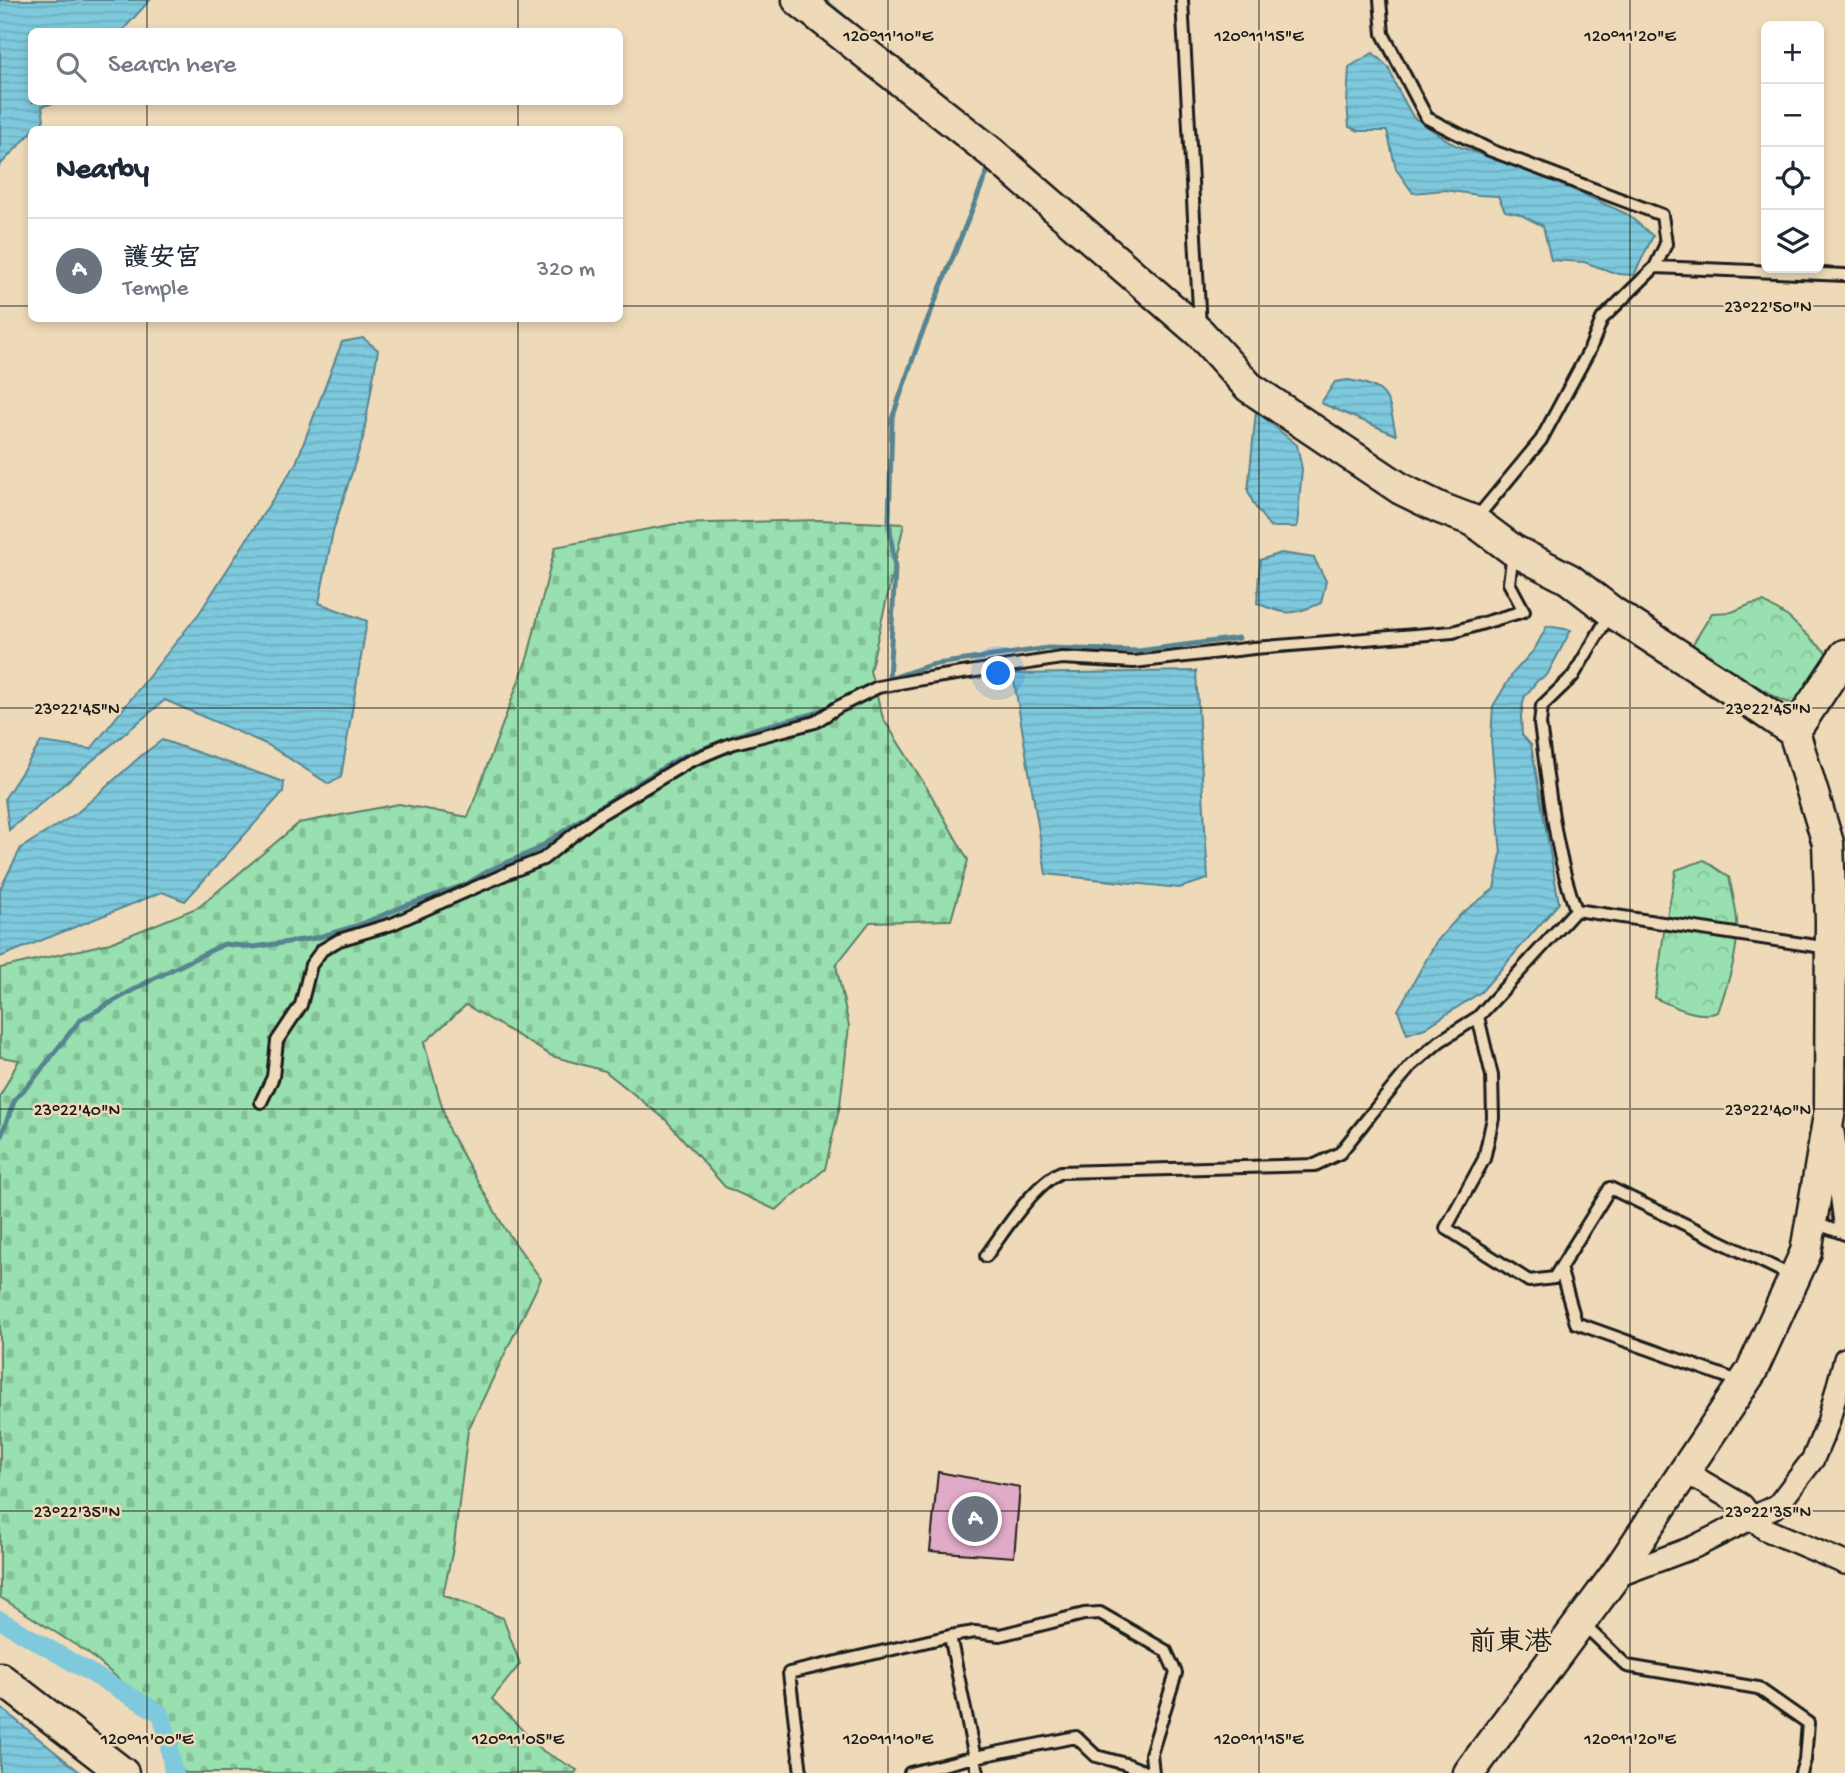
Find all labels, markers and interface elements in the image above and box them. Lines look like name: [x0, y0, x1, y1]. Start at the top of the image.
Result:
map controls: [1761, 21, 1824, 273]
button: +: [1761, 21, 1824, 84]
text: 120°11'10"E: [842, 27, 934, 48]
text: 120°11'15"E: [1214, 27, 1304, 48]
text: 120°11'20"E: [1583, 27, 1676, 48]
search box: [28, 28, 623, 105]
icon: search: [52, 48, 90, 86]
text: Search here: [108, 51, 236, 82]
button: −: [1761, 84, 1824, 147]
button: locate: [1761, 147, 1824, 210]
text: Nearby: [56, 154, 149, 189]
button: layers: [1761, 210, 1824, 273]
text: 護安宮: [123, 245, 201, 276]
text: A: [72, 257, 86, 284]
text: 320 m: [537, 257, 595, 284]
text: Temple: [123, 276, 188, 303]
text: 23°22'50"N: [1724, 298, 1812, 319]
your location: [981, 656, 1015, 690]
text: 23°22'45"N: [34, 700, 120, 721]
text: 23°22'45"N: [1725, 700, 1811, 721]
text: 23°22'40"N: [34, 1101, 120, 1122]
text: 23°22'40"N: [1725, 1101, 1811, 1122]
pin: A: [952, 1493, 998, 1545]
text: 23°22'35"N: [34, 1503, 120, 1524]
text: 23°22'35"N: [1725, 1503, 1811, 1524]
district label: 前東港: [1468, 1626, 1552, 1661]
text: 120°11'00"E: [100, 1730, 194, 1751]
text: 120°11'05"E: [471, 1730, 565, 1751]
text: 120°11'10"E: [842, 1730, 934, 1751]
text: 120°11'15"E: [1214, 1730, 1304, 1751]
text: 120°11'20"E: [1583, 1730, 1676, 1751]

